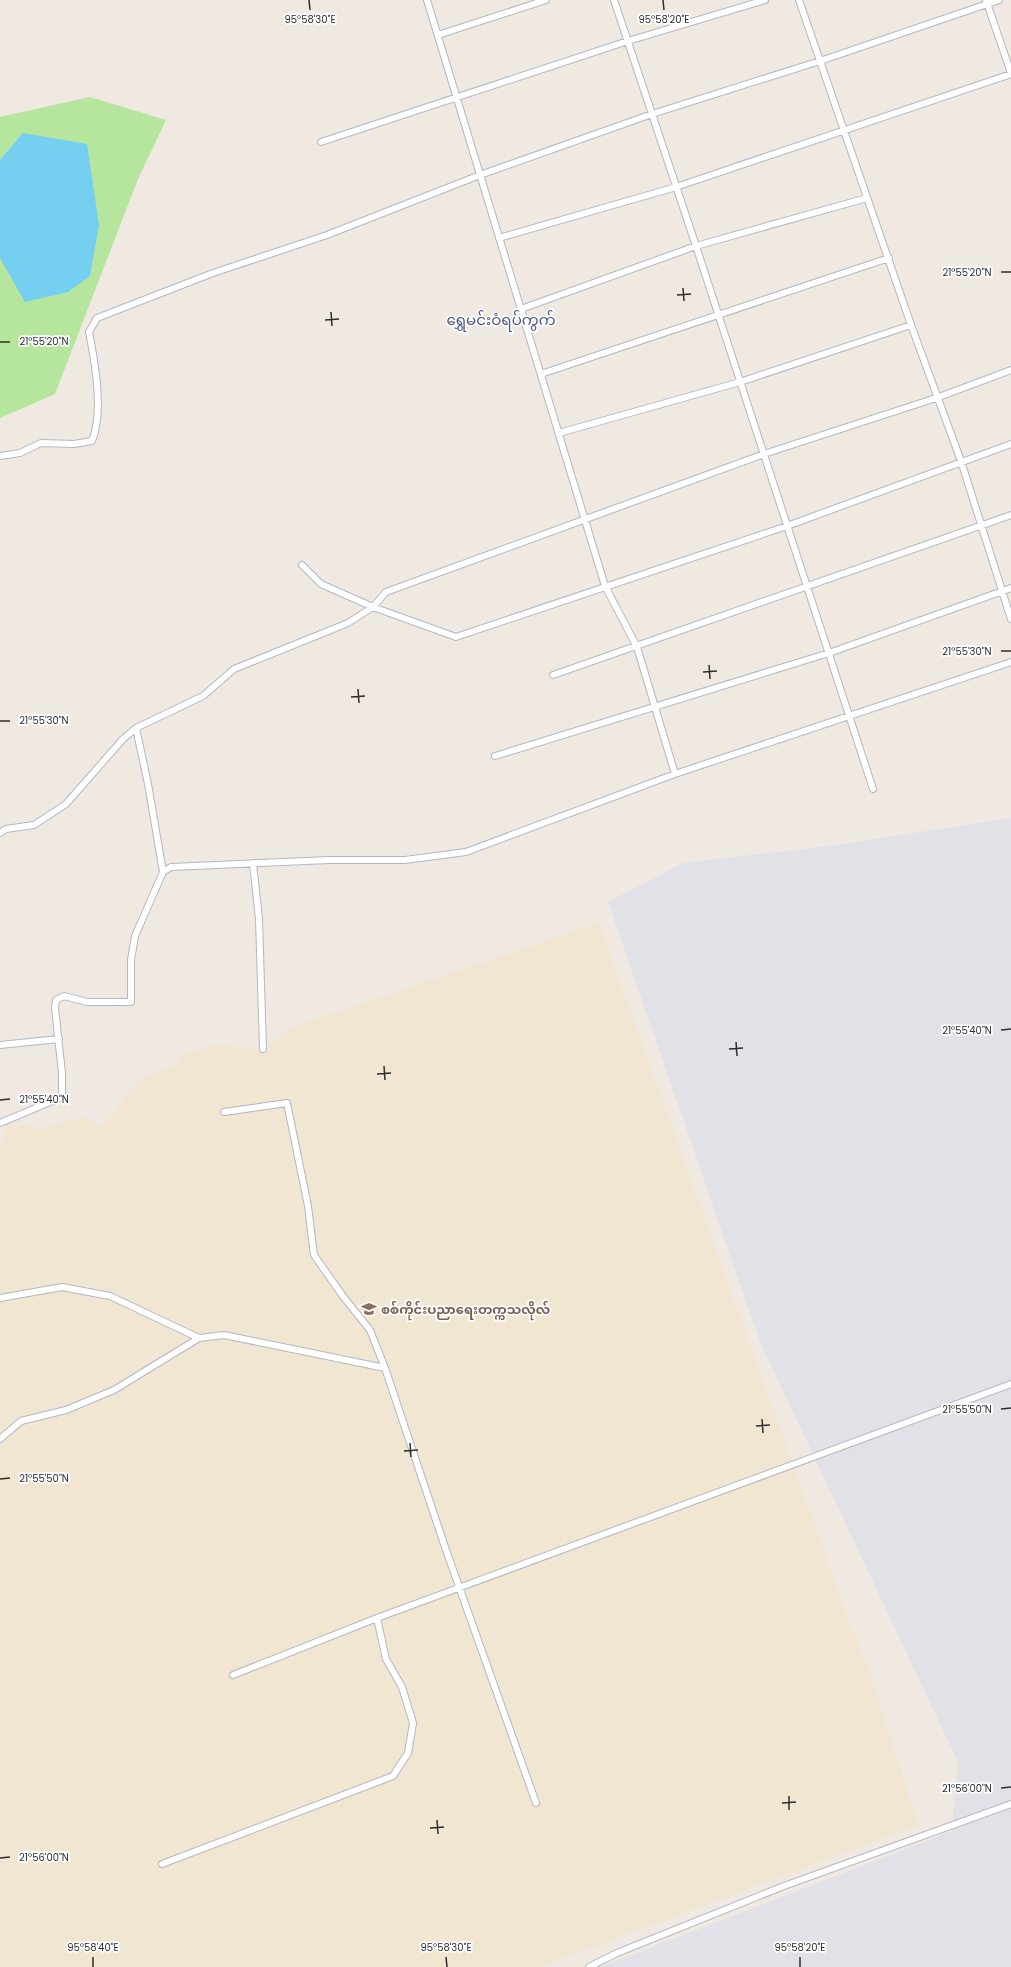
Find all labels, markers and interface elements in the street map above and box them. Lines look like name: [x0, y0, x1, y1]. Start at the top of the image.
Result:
text: 95°58'30"E: [284, 12, 336, 27]
text: 95°58'20"E: [639, 12, 689, 27]
text: 21°55'20"N: [942, 265, 992, 280]
district label: ရွှေမင်းဝံရပ်ကွက်: [447, 309, 556, 332]
text: 21°55'20"N: [19, 334, 69, 349]
text: 21°55'30"N: [942, 644, 992, 659]
text: 21°55'30"N: [19, 713, 69, 728]
text: 21°55'40"N: [942, 1023, 992, 1038]
text: 21°55'40"N: [19, 1092, 69, 1107]
school or university icon: စစ်ကိုင်းပညာရေးတက္ကသလိုလ်: [360, 1300, 378, 1318]
place label: စစ်ကိုင်းပညာရေးတက္ကသလိုလ်: [381, 1300, 550, 1321]
text: 21°55'50"N: [942, 1402, 992, 1417]
text: 21°55'50"N: [19, 1471, 69, 1486]
text: 21°56'00"N: [942, 1781, 992, 1796]
text: 21°56'00"N: [19, 1850, 69, 1865]
text: 95°58'40"E: [67, 1940, 119, 1955]
text: 95°58'30"E: [420, 1940, 472, 1955]
text: 95°58'20"E: [775, 1940, 825, 1955]

